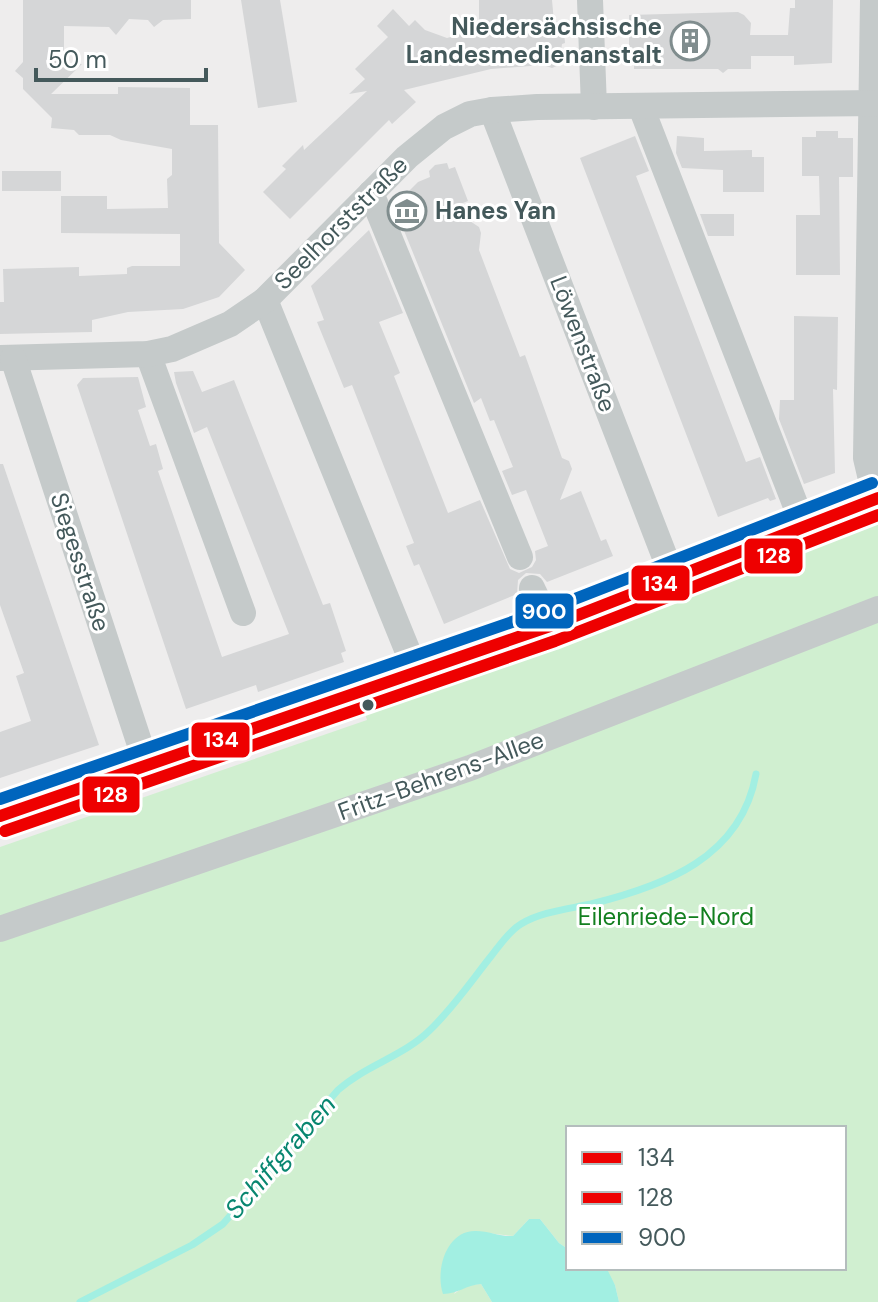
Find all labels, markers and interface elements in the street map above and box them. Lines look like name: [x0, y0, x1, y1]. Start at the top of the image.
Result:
place label: Niedersächsische Landesmedienanstalt: [406, 11, 662, 70]
building icon: Niedersächsische Landesmedienanstalt: [669, 20, 711, 62]
scale bar: [36, 32, 206, 82]
text: 50 m: [48, 44, 107, 75]
street label: Seelhorststraße: [267, 149, 414, 296]
museum icon: Hanes Yan: [386, 190, 428, 232]
place label: Hanes Yan: [435, 195, 556, 226]
street label: Löwenstraße: [543, 271, 624, 416]
street label: Siegesstraße: [44, 489, 117, 635]
line badge: 128: [743, 537, 804, 575]
text: 128: [757, 541, 791, 570]
line badge: 134: [630, 564, 691, 602]
text: 134: [642, 569, 678, 598]
line badge: 900: [514, 592, 575, 630]
text: 900: [522, 597, 566, 626]
unlabelled marker: [360, 697, 376, 713]
line badge: 134: [190, 721, 251, 759]
street label: Fritz-Behrens-Allee: [334, 724, 548, 827]
text: 134: [203, 725, 239, 754]
line badge: 128: [81, 775, 141, 814]
text: 128: [94, 780, 128, 809]
park label: Eilenriede-Nord: [578, 901, 754, 932]
water label: Schiffgraben: [217, 1088, 343, 1226]
legend: [566, 1126, 846, 1270]
text: 134: [638, 1142, 674, 1173]
text: 128: [638, 1182, 674, 1213]
text: 900: [638, 1222, 686, 1253]

